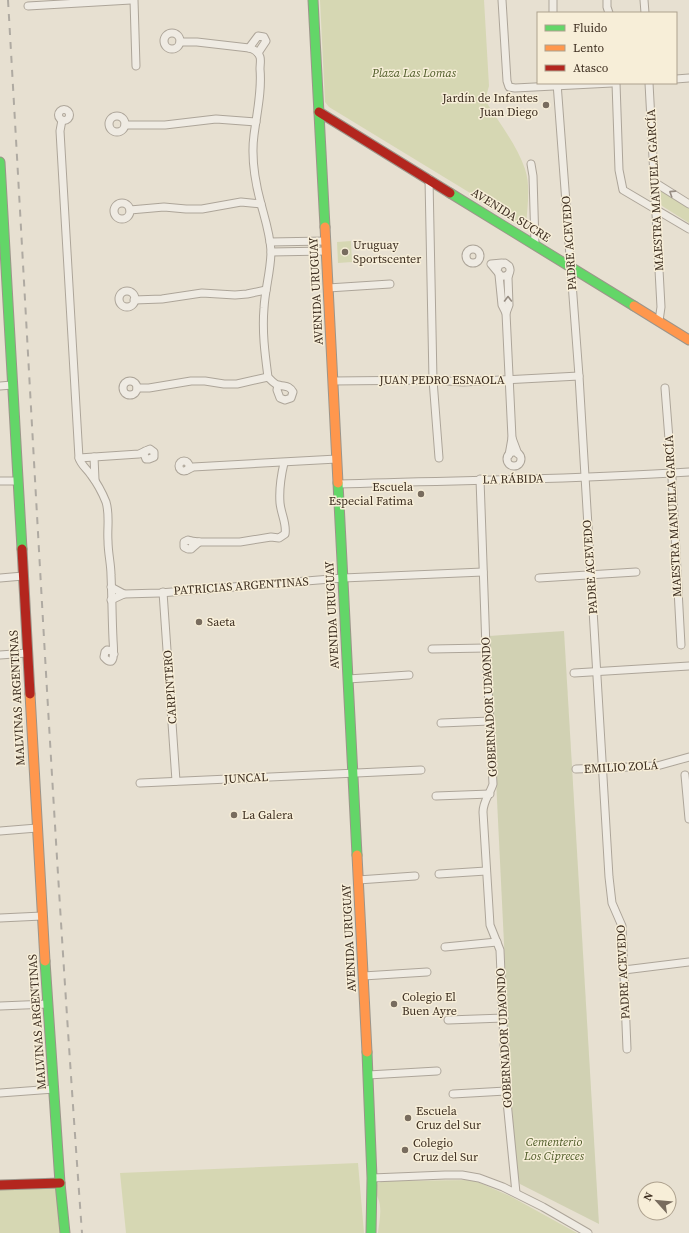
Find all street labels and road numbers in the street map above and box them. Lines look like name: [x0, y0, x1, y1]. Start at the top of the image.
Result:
street label: MAESTRA MANUELA GARCÍA: [643, 108, 667, 271]
street label: AVENIDA SUCRE: [468, 184, 554, 246]
street label: PADRE ACEVEDO: [558, 195, 580, 291]
street label: AVENIDA URUGUAY: [305, 236, 327, 345]
street label: JUAN PEDRO ESNAOLA: [378, 372, 505, 388]
street label: MAESTRA MANUELA GARCÍA: [661, 434, 685, 597]
street label: LA RÁBIDA: [482, 470, 544, 488]
street label: PADRE ACEVEDO: [579, 519, 601, 615]
street label: AVENIDA URUGUAY: [321, 560, 343, 669]
street label: PATRICIAS ARGENTINAS: [173, 573, 309, 599]
street label: MALVINAS ARGENTINAS: [5, 630, 29, 766]
street label: GOBERNADOR UDAONDO: [477, 637, 501, 777]
street label: CARPINTERO: [159, 650, 181, 724]
street label: EMILIO ZOLÁ: [583, 757, 659, 777]
street label: JUNCAL: [222, 769, 269, 787]
street label: AVENIDA URUGUAY: [338, 883, 360, 992]
street label: PADRE ACEVEDO: [613, 924, 633, 1020]
street label: MALVINAS ARGENTINAS: [24, 954, 50, 1090]
street label: GOBERNADOR UDAONDO: [492, 968, 516, 1108]

